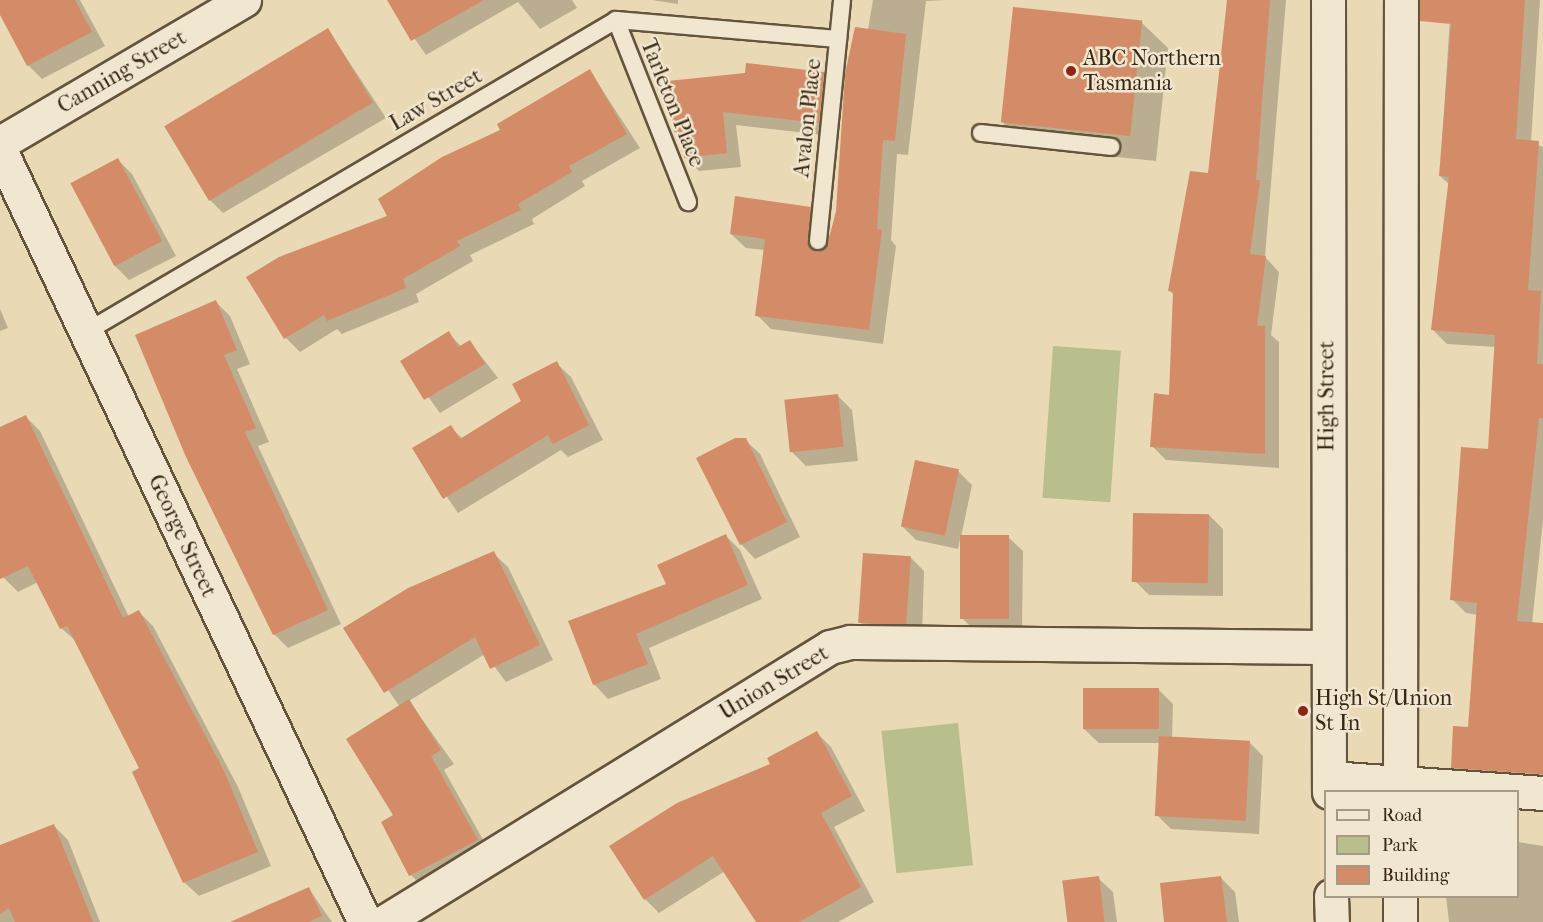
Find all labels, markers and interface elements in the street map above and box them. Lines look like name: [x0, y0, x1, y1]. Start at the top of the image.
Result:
street label: Canning Street: [53, 24, 191, 120]
street label: Tarleton Place: [634, 35, 710, 171]
place label: ABC Northern Tasmania: [1083, 45, 1221, 96]
street label: Avalon Place: [789, 57, 827, 179]
street label: Law Street: [385, 63, 487, 137]
marker: ABC Northern Tasmania: [1064, 64, 1078, 78]
street label: High Street: [1314, 341, 1340, 451]
street label: George Street: [142, 471, 222, 601]
street label: Union Street: [715, 640, 833, 726]
place label: High St/Union St In: [1315, 685, 1452, 736]
marker: High St/Union St In: [1296, 704, 1310, 718]
legend: [1324, 790, 1519, 898]
text: Road: [1382, 805, 1422, 826]
text: Park: [1382, 835, 1418, 856]
text: Building: [1382, 865, 1449, 886]

